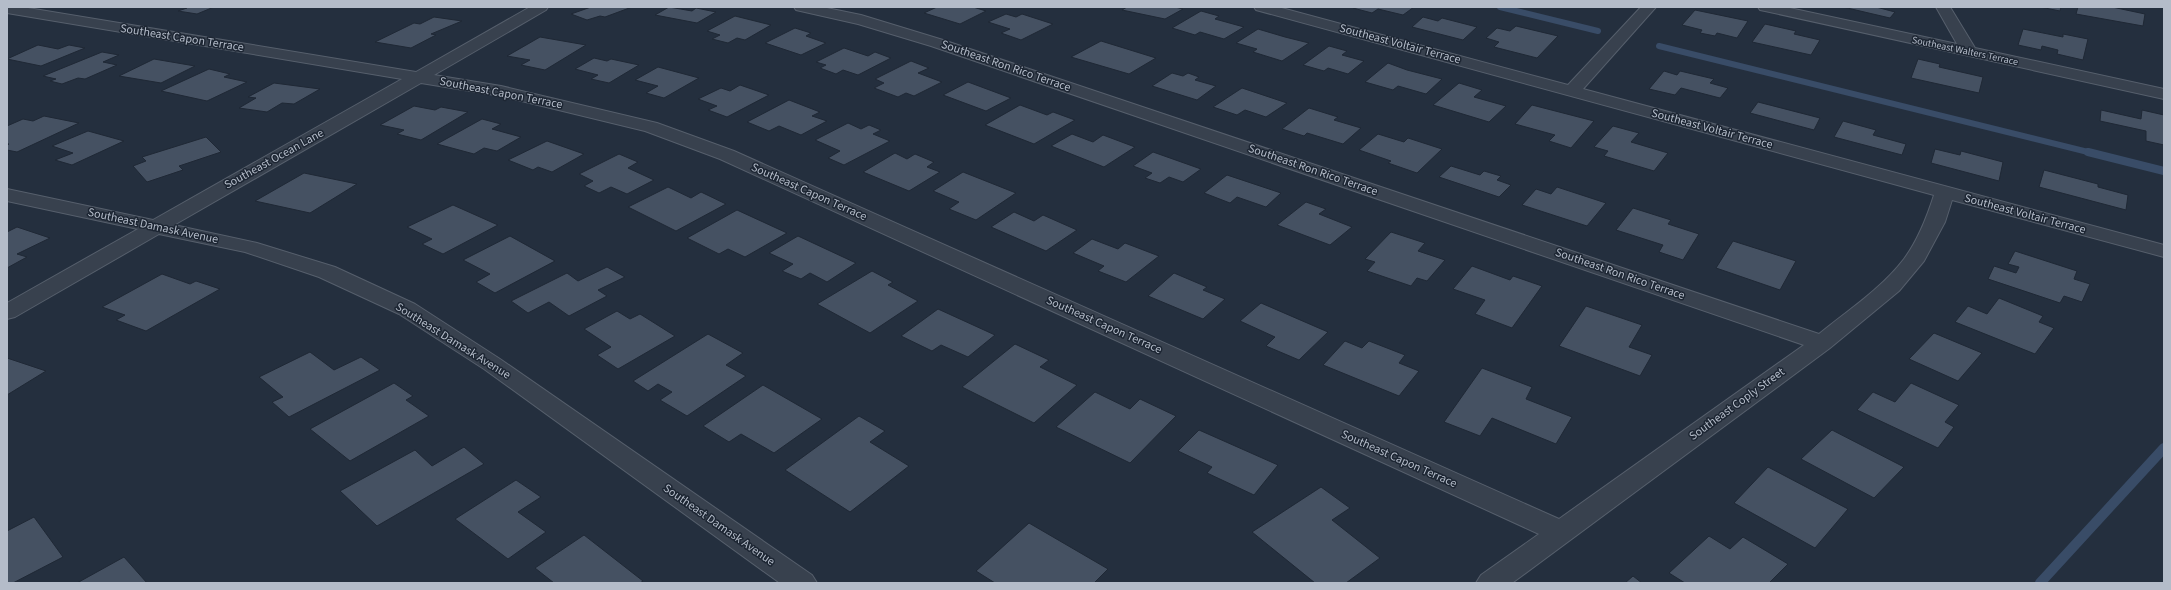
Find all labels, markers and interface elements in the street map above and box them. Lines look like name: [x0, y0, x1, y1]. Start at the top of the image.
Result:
street label: Southeast Capon Terrace: [119, 20, 245, 56]
street label: Southeast Voltair Terrace: [1337, 20, 1463, 68]
street label: Southeast Walters Terrace: [1911, 33, 2019, 69]
street label: Southeast Ron Rico Terrace: [939, 36, 1073, 96]
street label: Southeast Capon Terrace: [438, 73, 564, 113]
street label: Southeast Voltair Terrace: [1649, 105, 1775, 153]
street label: Southeast Ocean Lane: [221, 125, 327, 193]
street label: Southeast Ron Rico Terrace: [1246, 140, 1380, 200]
street label: Southeast Capon Terrace: [748, 159, 870, 225]
street label: Southeast Voltair Terrace: [1962, 190, 2088, 238]
street label: Southeast Damask Avenue: [86, 204, 220, 248]
street label: Southeast Ron Rico Terrace: [1553, 244, 1687, 304]
street label: Southeast Capon Terrace: [1043, 292, 1165, 358]
street label: Southeast Damask Avenue: [392, 299, 514, 383]
street label: Southeast Coply Street: [1686, 364, 1788, 444]
street label: Southeast Capon Terrace: [1338, 426, 1460, 492]
street label: Southeast Damask Avenue: [660, 480, 778, 570]

